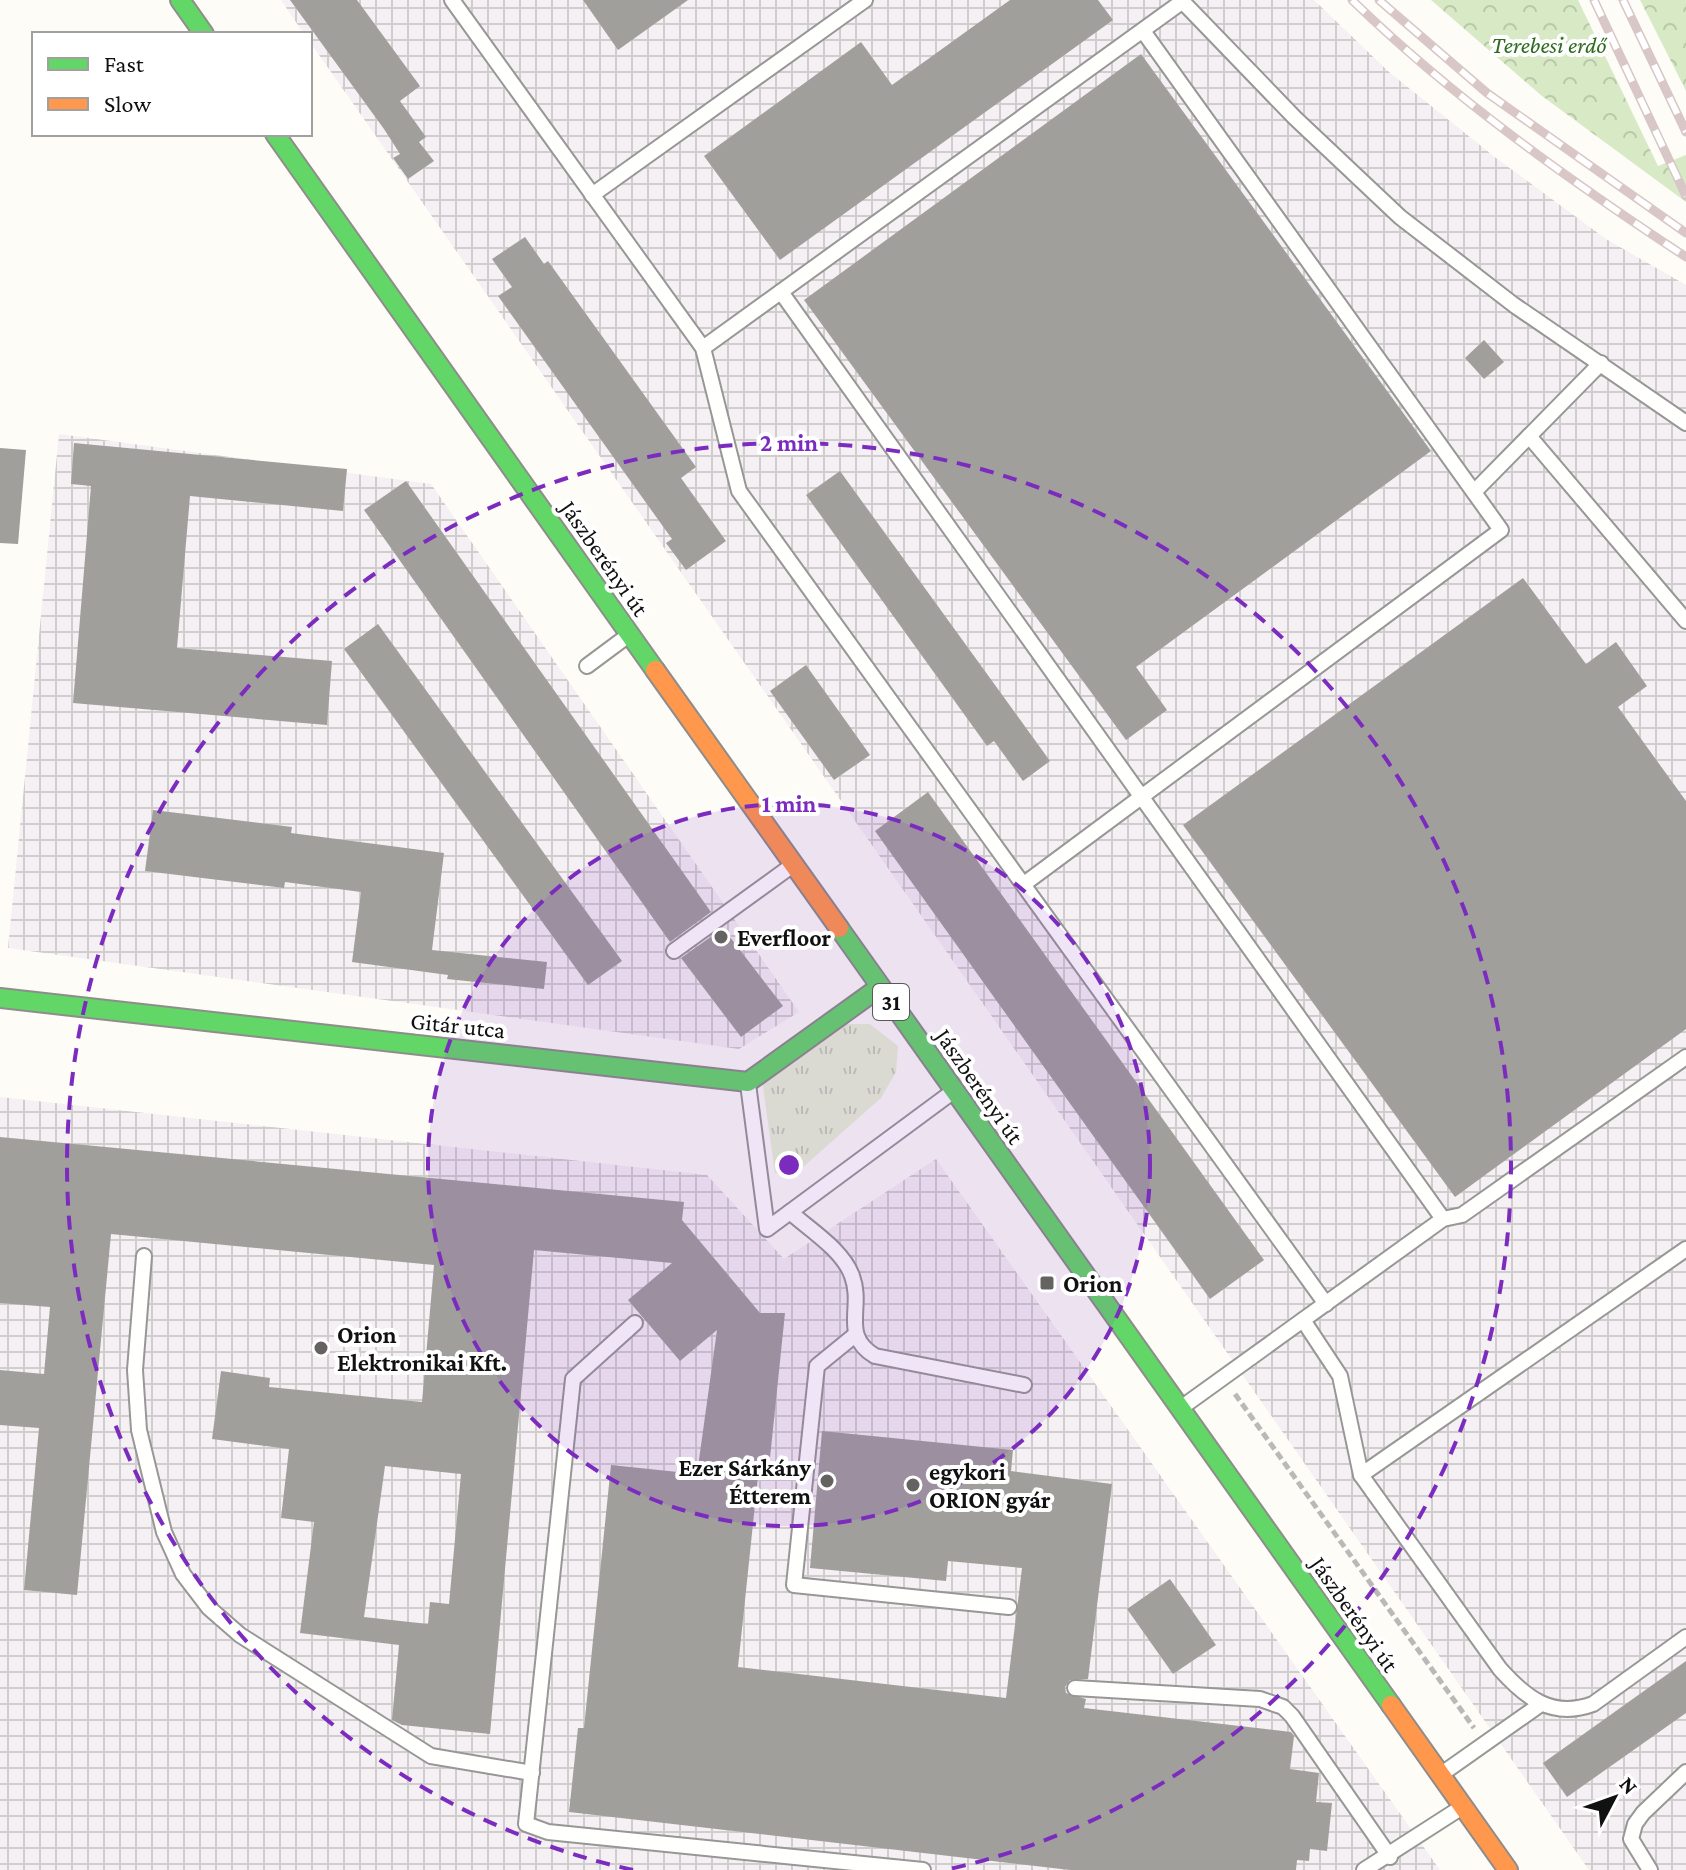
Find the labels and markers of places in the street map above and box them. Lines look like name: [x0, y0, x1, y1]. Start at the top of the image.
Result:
place label: Everfloor: [737, 924, 832, 951]
marker: Everfloor: [712, 928, 730, 946]
centre of rings: [775, 1151, 803, 1179]
place label: Orion: [1063, 1270, 1123, 1297]
marker: Orion: [1038, 1274, 1056, 1292]
place label: Orion Elektronikai Kft.: [337, 1321, 507, 1376]
marker: Orion Elektronikai Kft.: [312, 1339, 330, 1357]
place label: Ezer Sárkány Étterem: [678, 1454, 812, 1509]
place label: egykori ORION gyár: [929, 1458, 1051, 1513]
marker: Ezer Sárkány Étterem: [818, 1472, 836, 1490]
marker: egykori ORION gyár: [904, 1476, 922, 1494]

